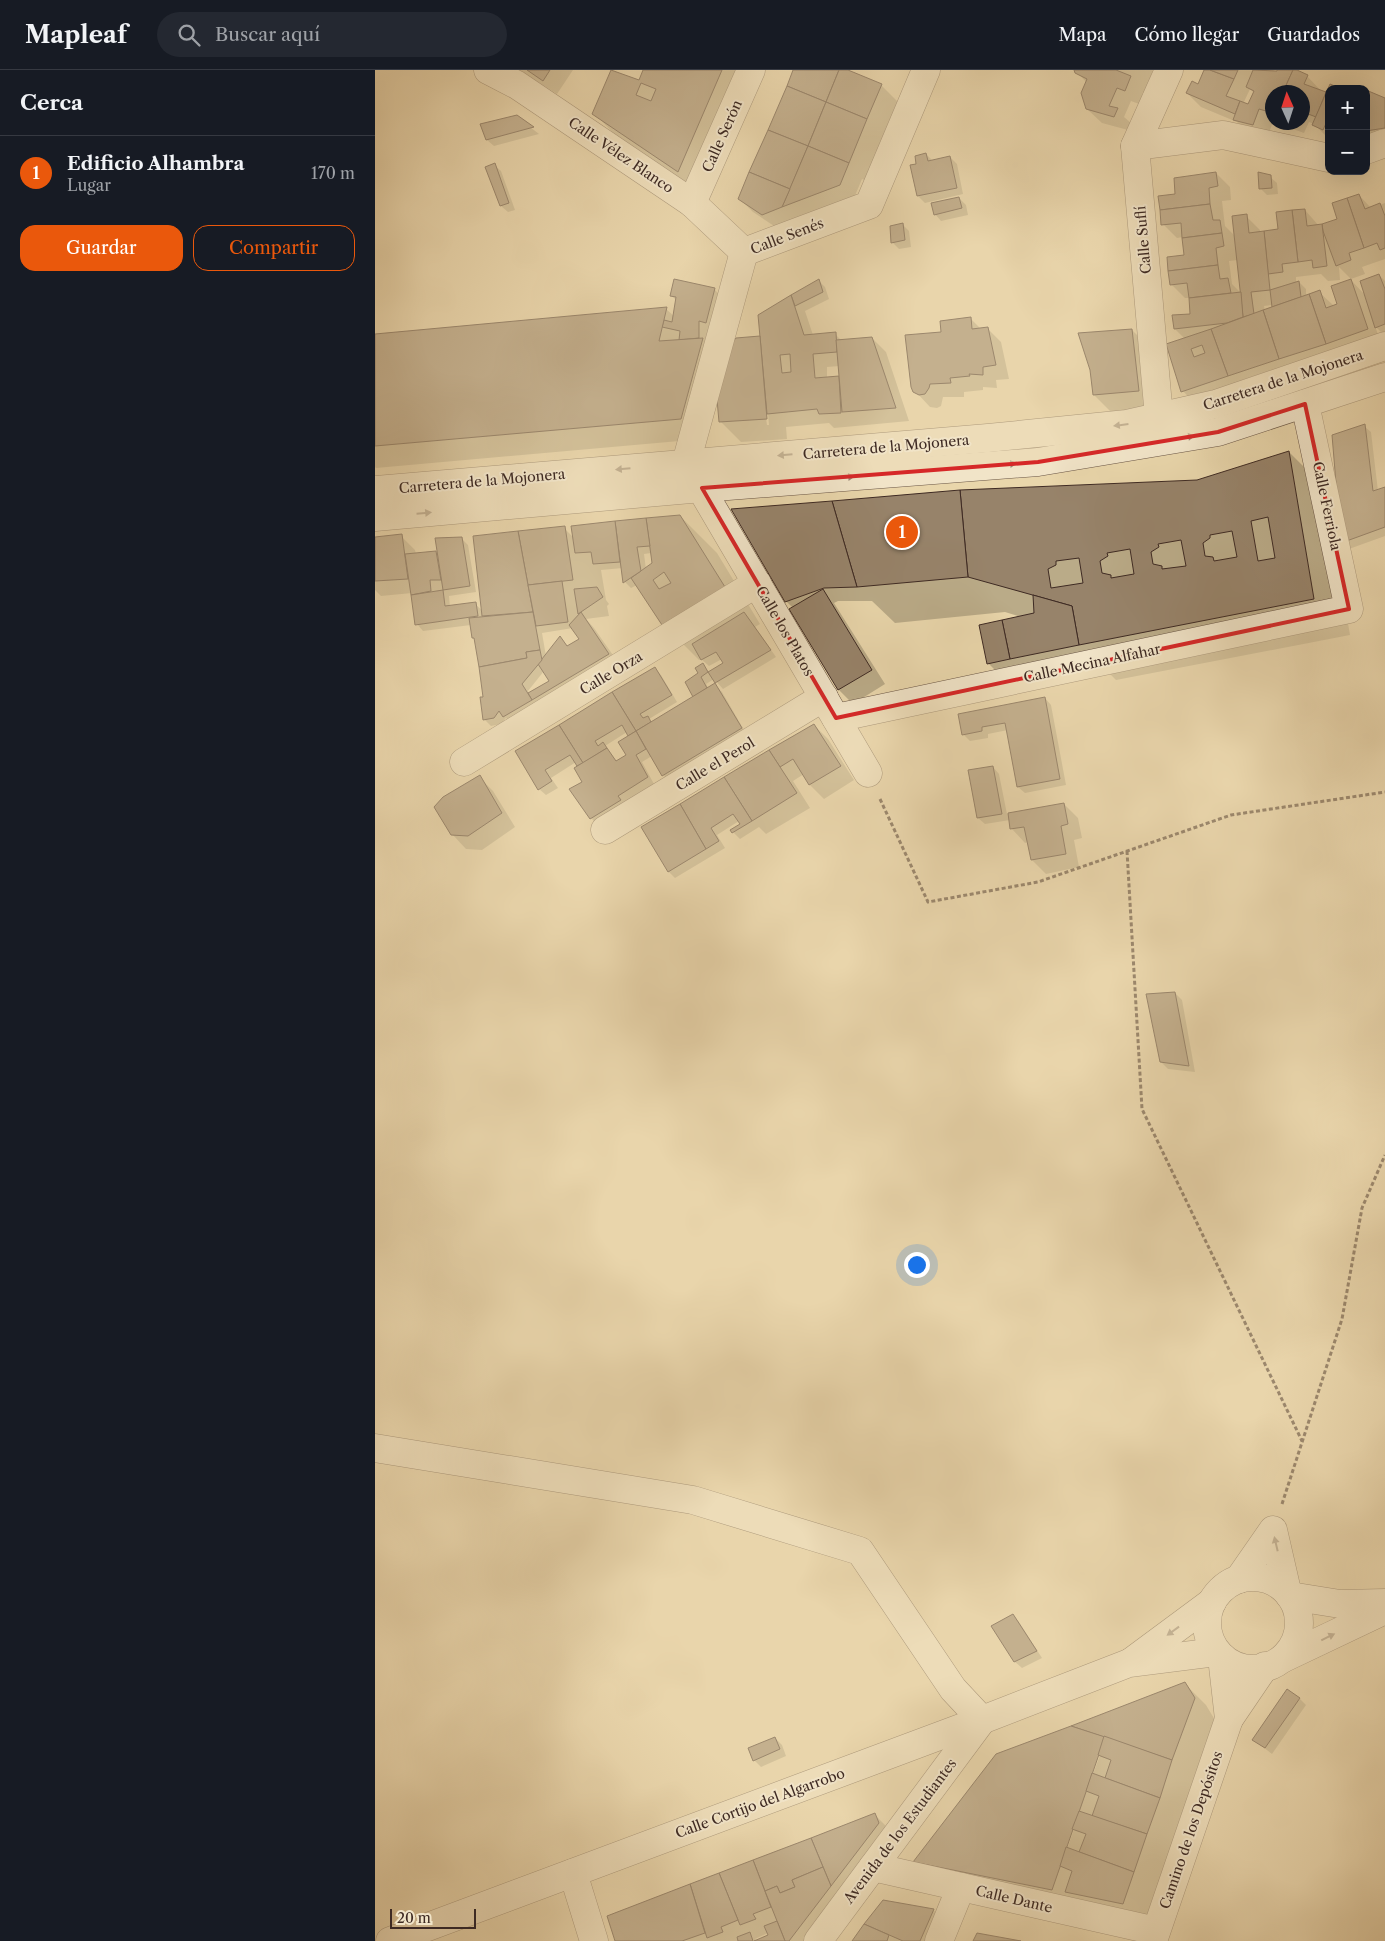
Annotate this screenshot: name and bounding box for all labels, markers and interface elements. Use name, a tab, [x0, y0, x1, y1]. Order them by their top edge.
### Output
search box	[157, 12, 507, 57]
text: Mapleaf	[25, 20, 127, 49]
icon: search	[175, 21, 203, 49]
text: Buscar aquí	[215, 23, 320, 46]
text: Mapa	[1058, 24, 1107, 46]
text: Cómo llegar	[1135, 24, 1239, 46]
text: Guardados	[1267, 24, 1360, 46]
north arrow	[1265, 85, 1310, 130]
map controls	[1325, 85, 1370, 175]
button: +	[1325, 85, 1370, 130]
text: Cerca	[20, 90, 83, 115]
street label: Calle Serón	[698, 97, 746, 175]
street label: Calle Vélez Blanco	[565, 113, 677, 197]
button: −	[1325, 130, 1370, 175]
text: Edificio Alhambra	[67, 152, 244, 175]
text: 1	[32, 163, 40, 183]
text: 170 m	[311, 163, 355, 183]
text: Lugar	[67, 175, 111, 195]
street label: Calle Suflí	[1131, 205, 1155, 275]
street label: Calle Senés	[748, 214, 826, 258]
button: Guardar	[20, 225, 183, 271]
button: Compartir	[193, 225, 355, 271]
street label: Carretera de la Mojonera	[1201, 345, 1366, 414]
one-way arrow	[1112, 421, 1128, 429]
street label: Carretera de la Mojonera	[802, 431, 971, 463]
one-way arrow	[1179, 433, 1195, 441]
one-way arrow	[776, 451, 792, 459]
one-way arrow	[1001, 460, 1017, 468]
street label: Calle Ferriola	[1309, 460, 1345, 553]
street label: Carretera de la Mojonera	[398, 465, 567, 497]
one-way arrow	[614, 465, 630, 473]
one-way arrow	[839, 472, 855, 480]
one-way arrow	[416, 509, 432, 517]
pin: 1	[886, 513, 918, 551]
street label: Calle los Platos	[752, 583, 818, 679]
street label: Calle Mecina Alfahar	[1022, 640, 1162, 686]
street label: Calle Orza	[576, 647, 646, 699]
street label: Calle el Perol	[672, 733, 758, 795]
your location	[904, 1252, 930, 1278]
one-way arrow	[1272, 1536, 1280, 1551]
one-way arrow	[1167, 1626, 1180, 1637]
one-way arrow	[1320, 1633, 1335, 1642]
street label: Camino de los Depósitos	[1156, 1749, 1226, 1911]
street label: Avenida de los Estudiantes	[839, 1755, 960, 1908]
street label: Calle Cortijo del Algarrobo	[673, 1764, 847, 1842]
street label: Calle Dante	[974, 1881, 1054, 1917]
scale bar	[390, 1906, 476, 1929]
text: 20 m	[397, 1909, 431, 1927]

